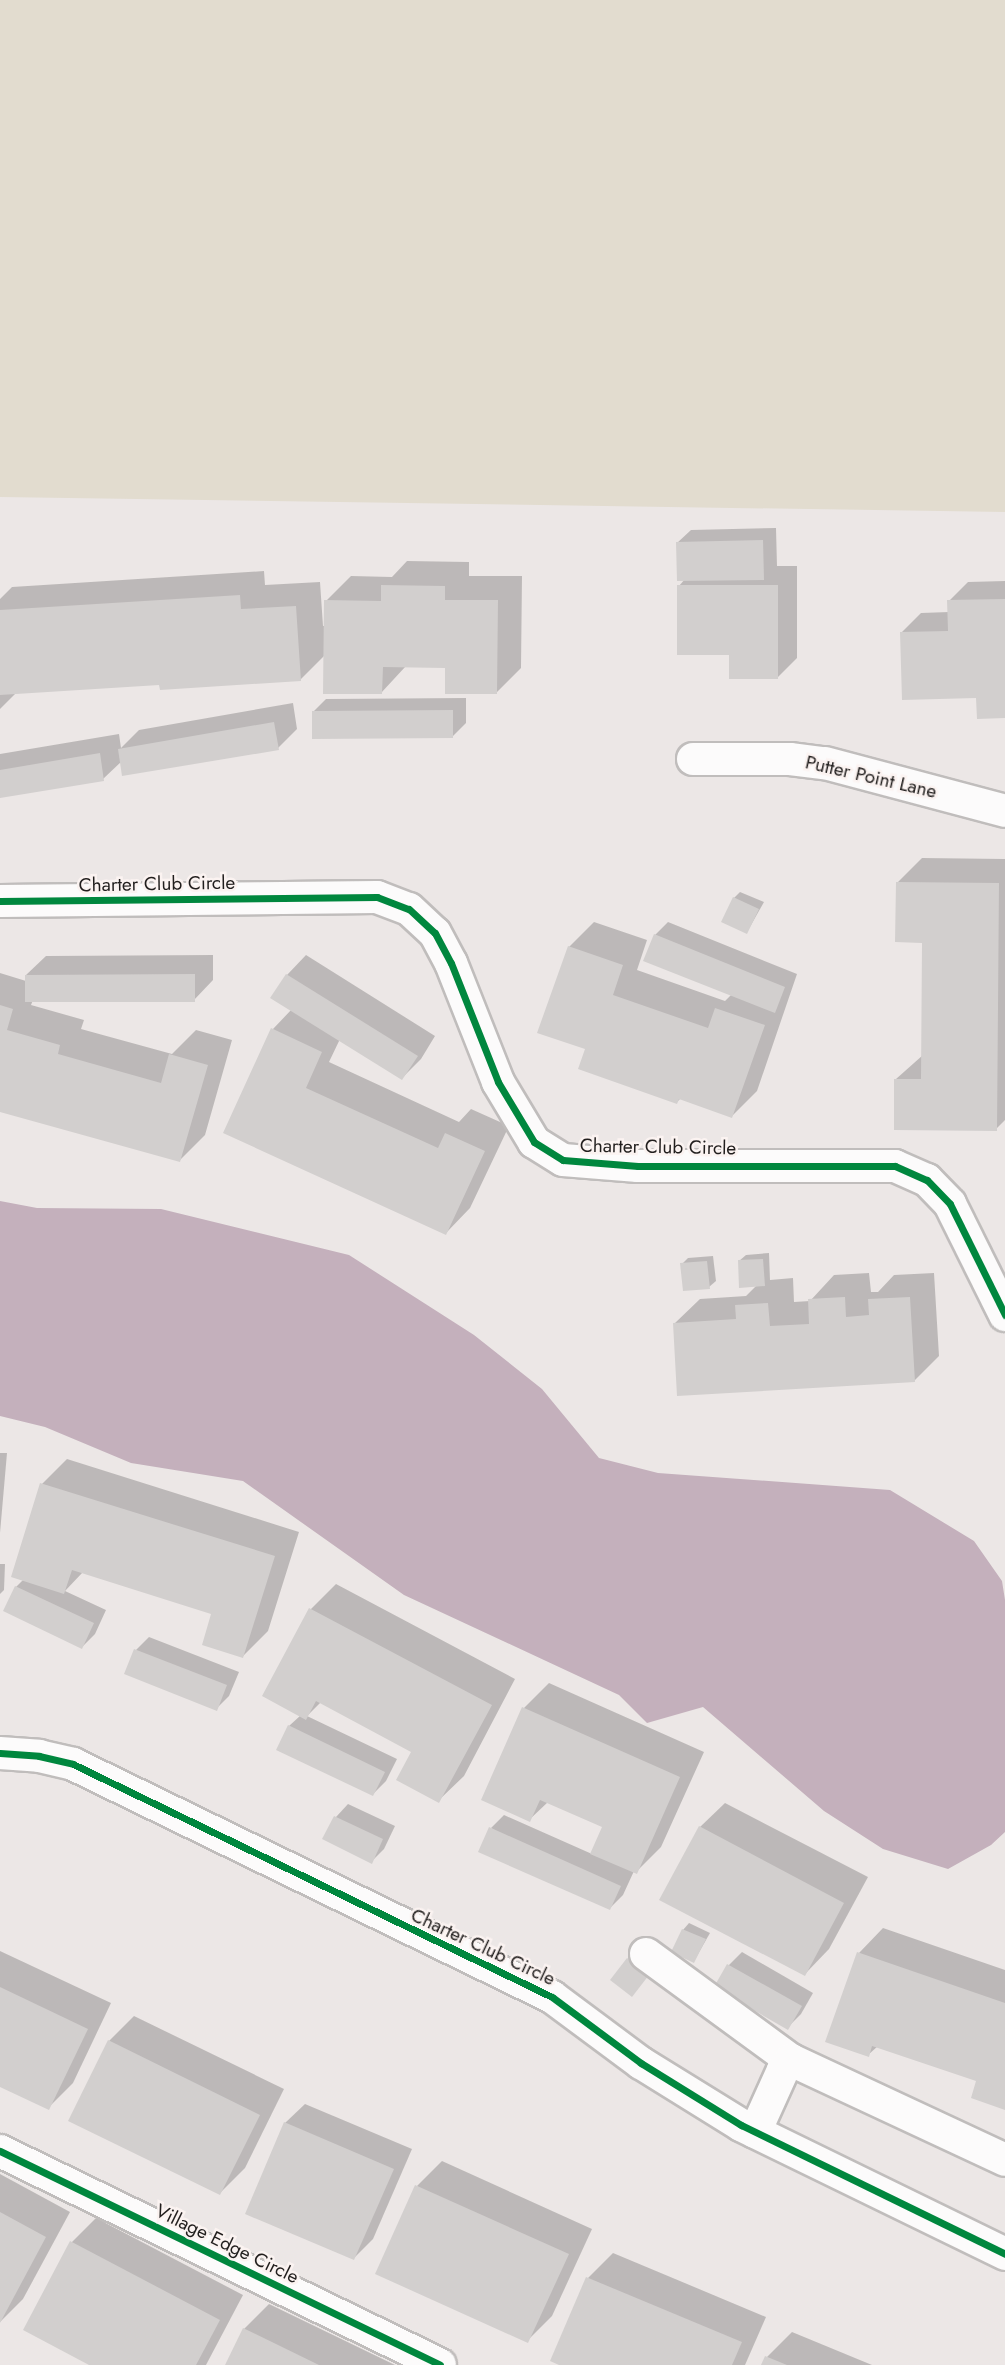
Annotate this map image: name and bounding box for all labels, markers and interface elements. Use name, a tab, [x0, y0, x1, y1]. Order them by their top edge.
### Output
street label: Putter Point Lane	[803, 751, 939, 803]
street label: Charter Club Circle	[79, 871, 235, 897]
street label: Charter Club Circle	[580, 1134, 736, 1160]
street label: Charter Club Circle	[407, 1904, 559, 1990]
street label: Village Edge Circle	[152, 2199, 302, 2289]

